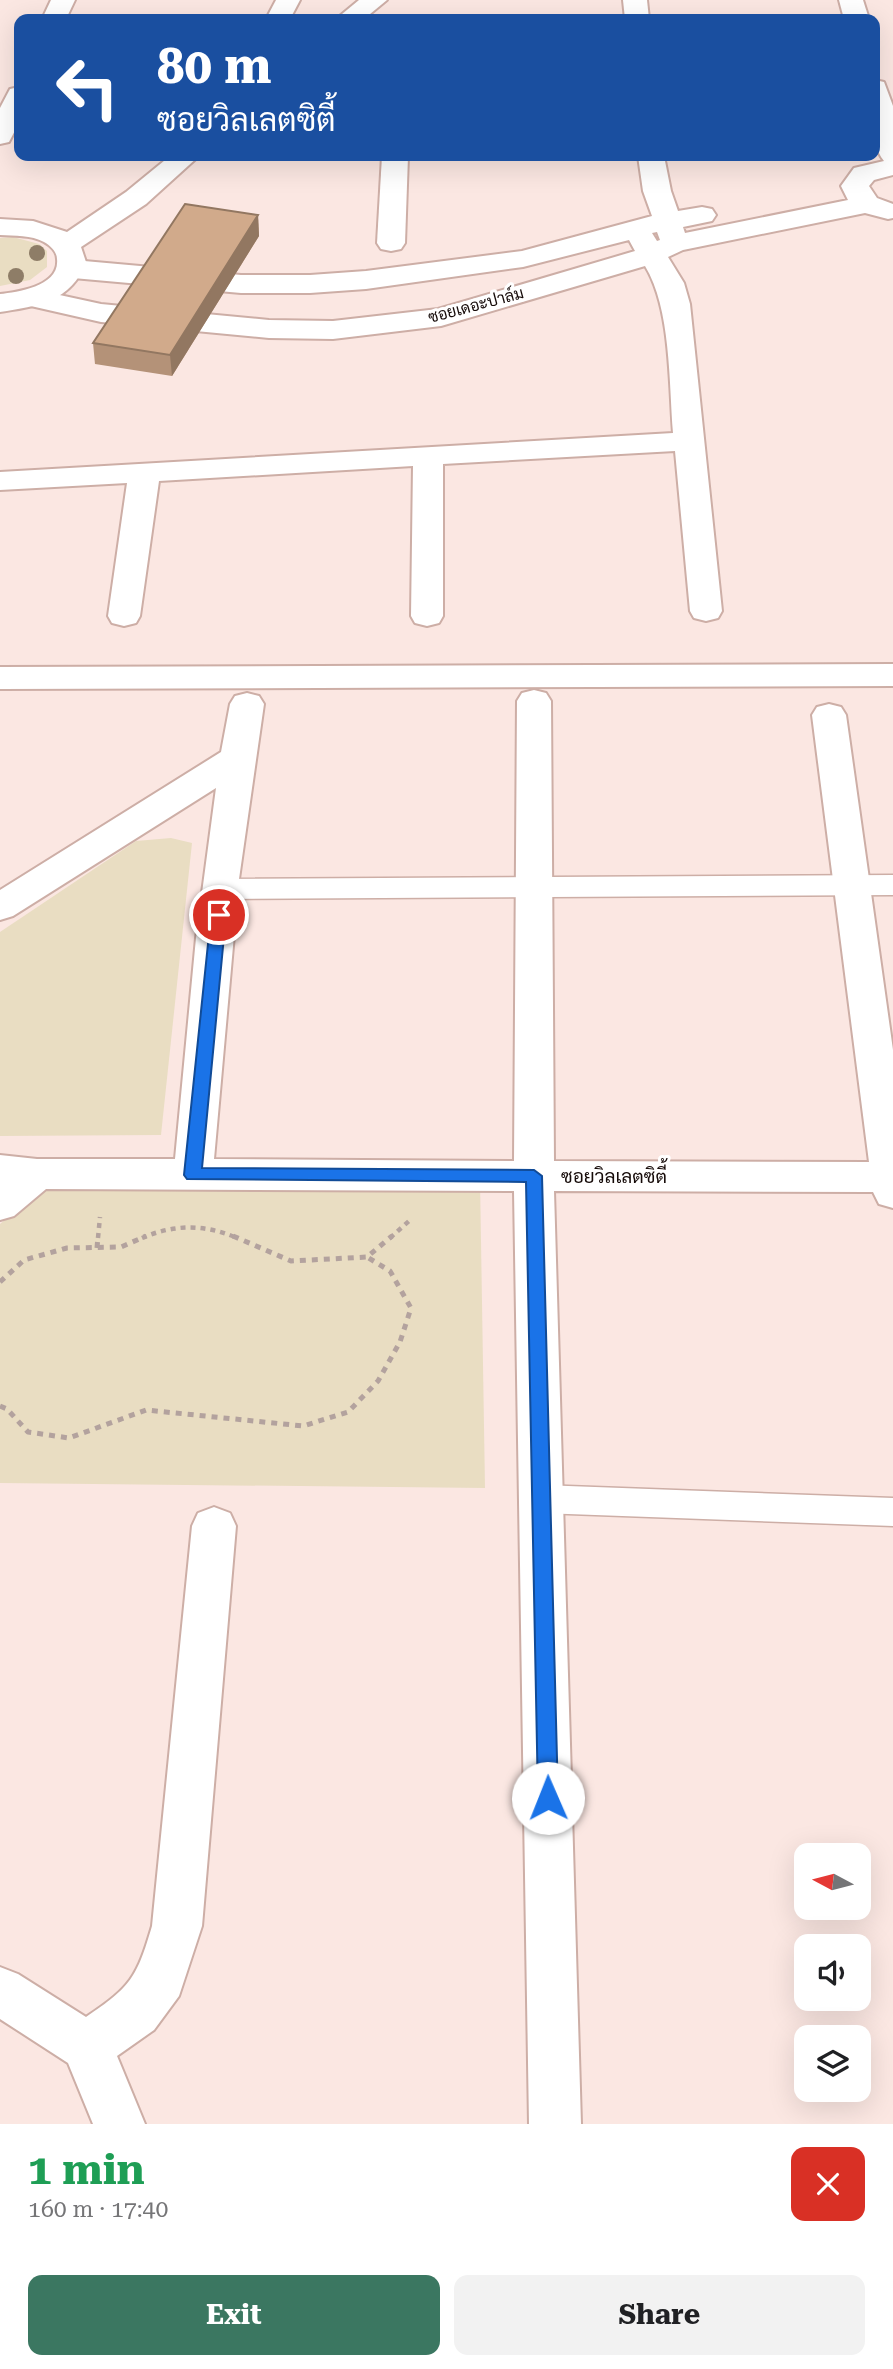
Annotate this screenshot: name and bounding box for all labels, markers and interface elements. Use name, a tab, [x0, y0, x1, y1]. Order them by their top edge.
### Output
text: 80 m	[157, 38, 272, 95]
icon: left	[42, 42, 133, 133]
text: ซอยวิลเลตซิตี้	[157, 101, 336, 139]
street label: ซอยเดอะปาล์ม	[425, 280, 526, 327]
pin	[189, 885, 249, 945]
icon: arrive	[200, 896, 238, 934]
street label: ซอยวิลเลตซิตี้	[561, 1158, 668, 1188]
position arrow	[511, 1761, 585, 1835]
north arrow	[794, 1843, 872, 1920]
map controls	[794, 1843, 871, 2102]
button: sound	[794, 1934, 871, 2011]
button: layers	[794, 2025, 871, 2102]
text: 1 min	[28, 2145, 145, 2194]
button: close	[791, 2147, 865, 2221]
text: 160 m · 17:40	[28, 2196, 168, 2223]
button: Exit	[28, 2275, 440, 2355]
button: Share	[454, 2275, 865, 2355]

